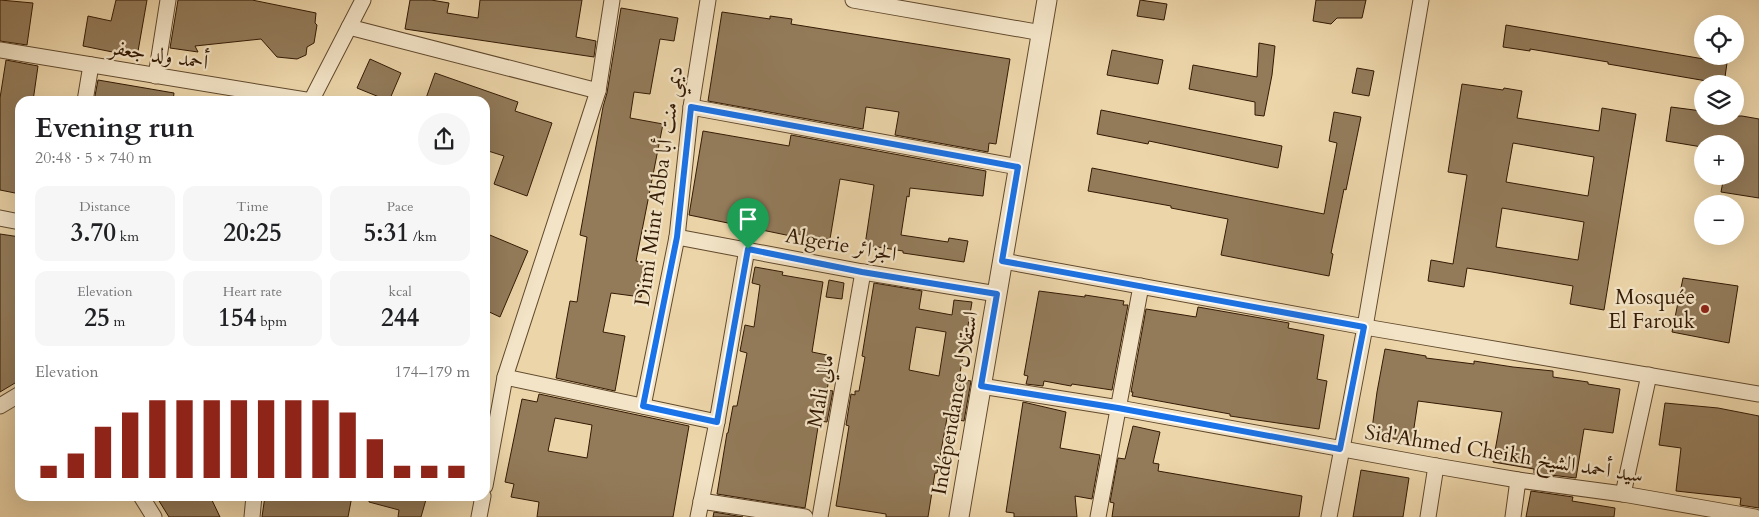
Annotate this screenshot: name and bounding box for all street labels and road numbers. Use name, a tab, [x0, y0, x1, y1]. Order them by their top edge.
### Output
street label: أحمد ولد جعفر	[106, 32, 211, 77]
street label: Dimi Mint Abba ديمي منت أبا	[627, 64, 695, 309]
street label: Algerie الجزائر	[783, 221, 899, 269]
street label: Indépendance استقلال	[925, 309, 985, 497]
street label: Mali مالي	[800, 352, 844, 430]
street label: Sid'Ahmed Cheikh سيد أحمد الشيخ	[1362, 417, 1645, 494]

